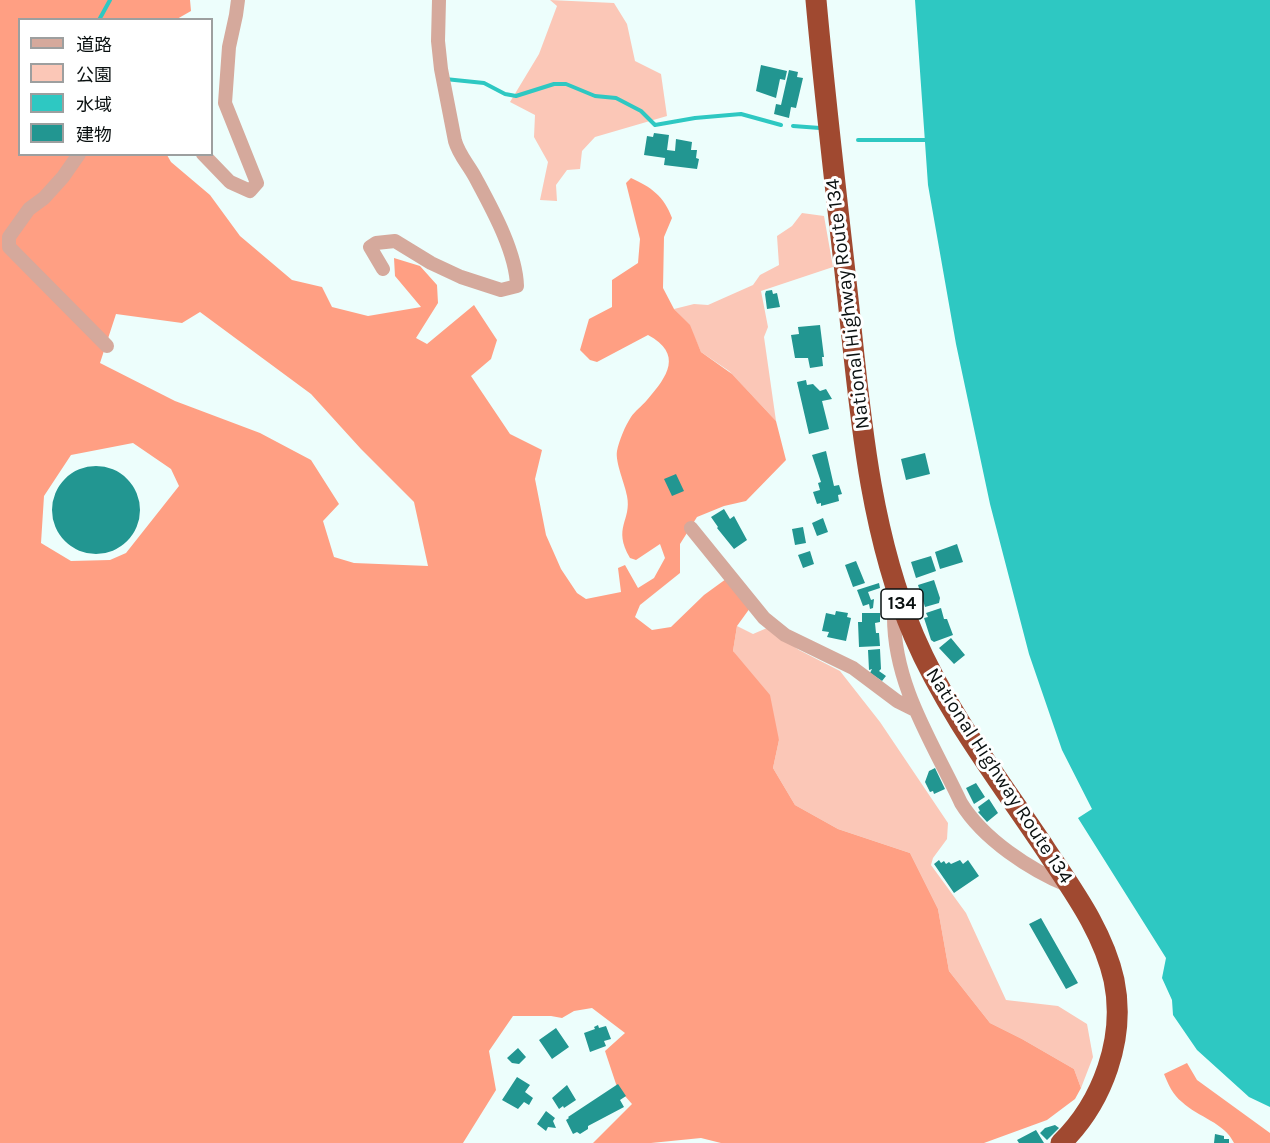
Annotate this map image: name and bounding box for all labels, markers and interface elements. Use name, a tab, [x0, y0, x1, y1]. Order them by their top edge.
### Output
legend	[18, 18, 213, 156]
text: 道路	[76, 34, 112, 56]
text: 公園	[76, 64, 112, 86]
text: 水域	[76, 94, 112, 116]
text: 建物	[76, 124, 112, 146]
street label: National Highway Route 134	[821, 177, 875, 431]
road number: 134	[881, 589, 923, 619]
street label: National Highway Route 134	[920, 664, 1078, 888]

